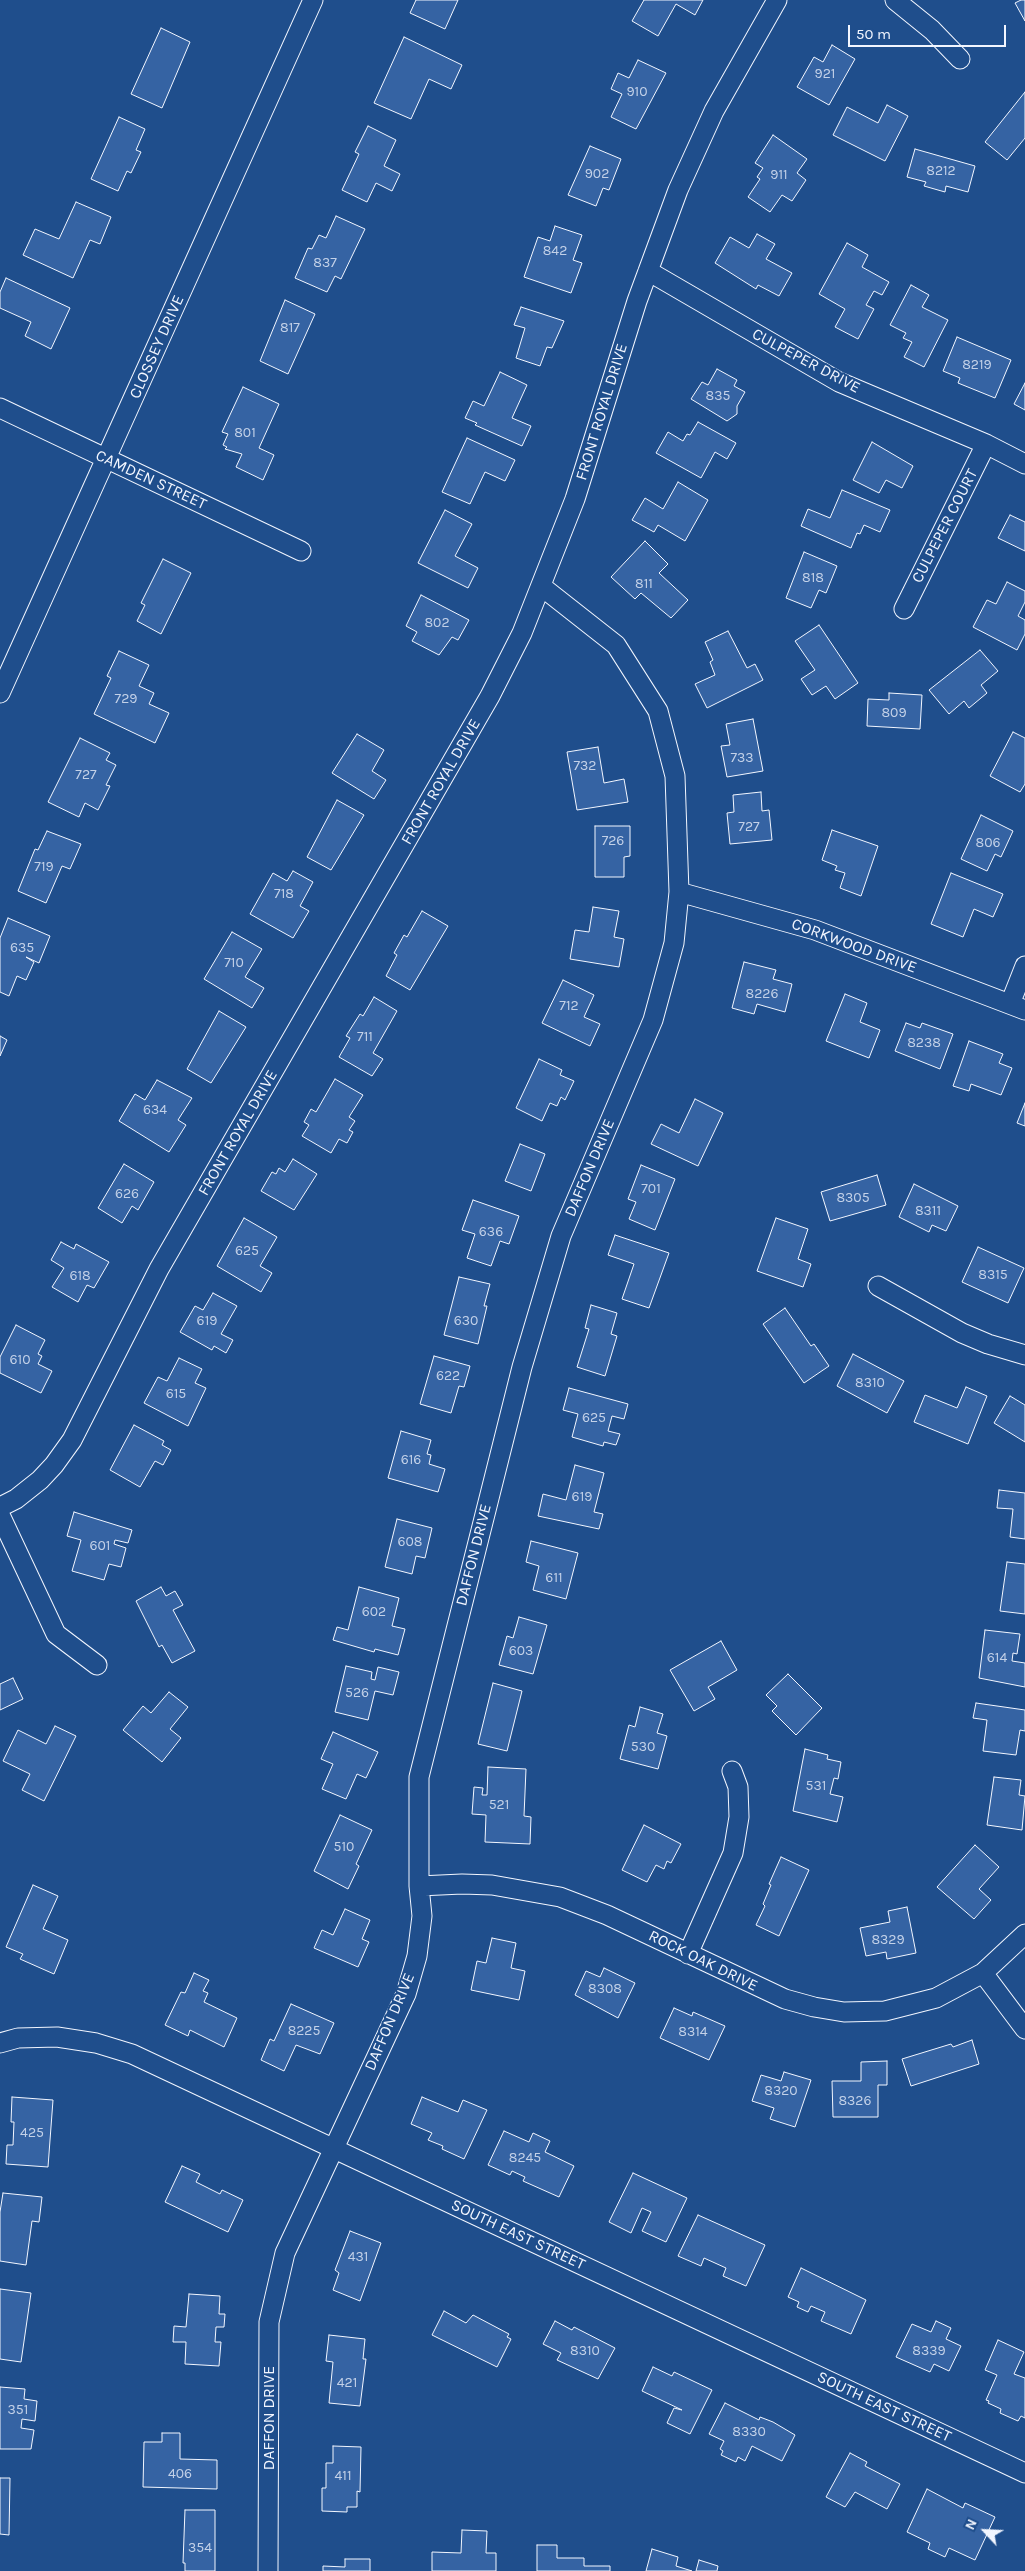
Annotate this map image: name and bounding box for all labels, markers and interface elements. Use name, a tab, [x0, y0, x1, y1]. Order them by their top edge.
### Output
scale bar	[850, 15, 1008, 47]
text: 50 m	[856, 25, 891, 43]
house number: 921	[815, 66, 835, 82]
house number: 910	[626, 84, 648, 100]
house number: 8212	[926, 163, 956, 179]
house number: 902	[585, 166, 609, 182]
house number: 911	[770, 167, 788, 183]
house number: 842	[543, 243, 567, 259]
house number: 837	[313, 255, 337, 271]
street label: CLOSSEY DRIVE	[126, 292, 188, 402]
house number: 817	[280, 320, 300, 336]
street label: CULPEPER DRIVE	[749, 324, 863, 398]
street label: FRONT ROYAL DRIVE	[572, 341, 632, 483]
house number: 8219	[962, 357, 992, 373]
house number: 835	[706, 388, 730, 404]
house number: 801	[234, 425, 256, 441]
street label: CAMDEN STREET	[92, 446, 210, 514]
street label: CULPEPER COURT	[908, 466, 982, 586]
house number: 818	[802, 570, 824, 586]
house number: 811	[635, 576, 653, 592]
house number: 802	[424, 615, 450, 631]
house number: 729	[115, 691, 137, 707]
house number: 809	[881, 705, 907, 721]
street label: FRONT ROYAL DRIVE	[397, 716, 485, 848]
house number: 733	[730, 750, 754, 766]
house number: 732	[574, 758, 596, 774]
house number: 727	[75, 767, 97, 783]
house number: 727	[738, 819, 760, 835]
house number: 726	[602, 833, 624, 849]
house number: 806	[976, 835, 1000, 851]
house number: 719	[34, 859, 54, 875]
house number: 718	[274, 886, 294, 902]
street label: CORKWOOD DRIVE	[789, 914, 919, 978]
house number: 635	[10, 940, 34, 956]
house number: 710	[224, 955, 244, 971]
house number: 8226	[746, 986, 778, 1002]
house number: 712	[559, 998, 579, 1014]
house number: 711	[357, 1029, 373, 1045]
house number: 8238	[907, 1035, 941, 1051]
street label: FRONT ROYAL DRIVE	[194, 1067, 282, 1199]
house number: 634	[143, 1102, 167, 1118]
street label: DAFFON DRIVE	[561, 1116, 619, 1220]
house number: 701	[641, 1181, 661, 1197]
house number: 626	[115, 1186, 139, 1202]
house number: 8305	[836, 1190, 870, 1206]
house number: 8311	[915, 1203, 941, 1219]
house number: 636	[479, 1224, 503, 1240]
house number: 625	[235, 1243, 259, 1259]
house number: 8315	[978, 1267, 1008, 1283]
house number: 618	[69, 1268, 91, 1284]
house number: 619	[197, 1313, 217, 1329]
house number: 630	[454, 1313, 478, 1329]
house number: 610	[10, 1352, 30, 1368]
house number: 622	[436, 1368, 460, 1384]
house number: 8310	[855, 1375, 885, 1391]
house number: 615	[166, 1386, 186, 1402]
house number: 625	[582, 1410, 606, 1426]
house number: 616	[401, 1452, 421, 1468]
house number: 619	[572, 1489, 592, 1505]
street label: DAFFON DRIVE	[452, 1502, 496, 1608]
house number: 608	[398, 1534, 422, 1550]
house number: 601	[90, 1538, 110, 1554]
house number: 611	[545, 1570, 563, 1586]
house number: 602	[362, 1604, 386, 1620]
house number: 603	[509, 1643, 533, 1659]
house number: 614	[987, 1650, 1007, 1666]
house number: 526	[345, 1685, 369, 1701]
house number: 530	[631, 1739, 655, 1755]
house number: 531	[806, 1778, 826, 1794]
house number: 521	[489, 1797, 509, 1813]
house number: 510	[334, 1839, 354, 1855]
street label: ROCK OAK DRIVE	[645, 1926, 761, 1996]
house number: 8329	[871, 1932, 905, 1948]
street label: DAFFON DRIVE	[361, 1970, 419, 2074]
house number: 8308	[588, 1981, 622, 1997]
house number: 8225	[288, 2023, 320, 2039]
house number: 8314	[678, 2024, 708, 2040]
house number: 8320	[764, 2083, 798, 2099]
house number: 8326	[839, 2093, 871, 2109]
house number: 425	[20, 2125, 44, 2141]
house number: 8245	[509, 2150, 541, 2166]
street label: SOUTH EAST STREET	[448, 2195, 588, 2275]
house number: 431	[348, 2249, 368, 2265]
house number: 8310	[570, 2343, 600, 2359]
house number: 8339	[912, 2343, 946, 2359]
street label: DAFFON DRIVE	[259, 2366, 279, 2470]
street label: SOUTH EAST STREET	[814, 2367, 954, 2447]
house number: 421	[337, 2375, 357, 2391]
house number: 351	[8, 2402, 28, 2418]
house number: 8330	[732, 2424, 766, 2440]
house number: 406	[168, 2466, 192, 2482]
house number: 411	[334, 2468, 352, 2484]
north arrow	[960, 2506, 1010, 2556]
text: N	[961, 2516, 981, 2533]
house number: 354	[188, 2540, 212, 2556]

